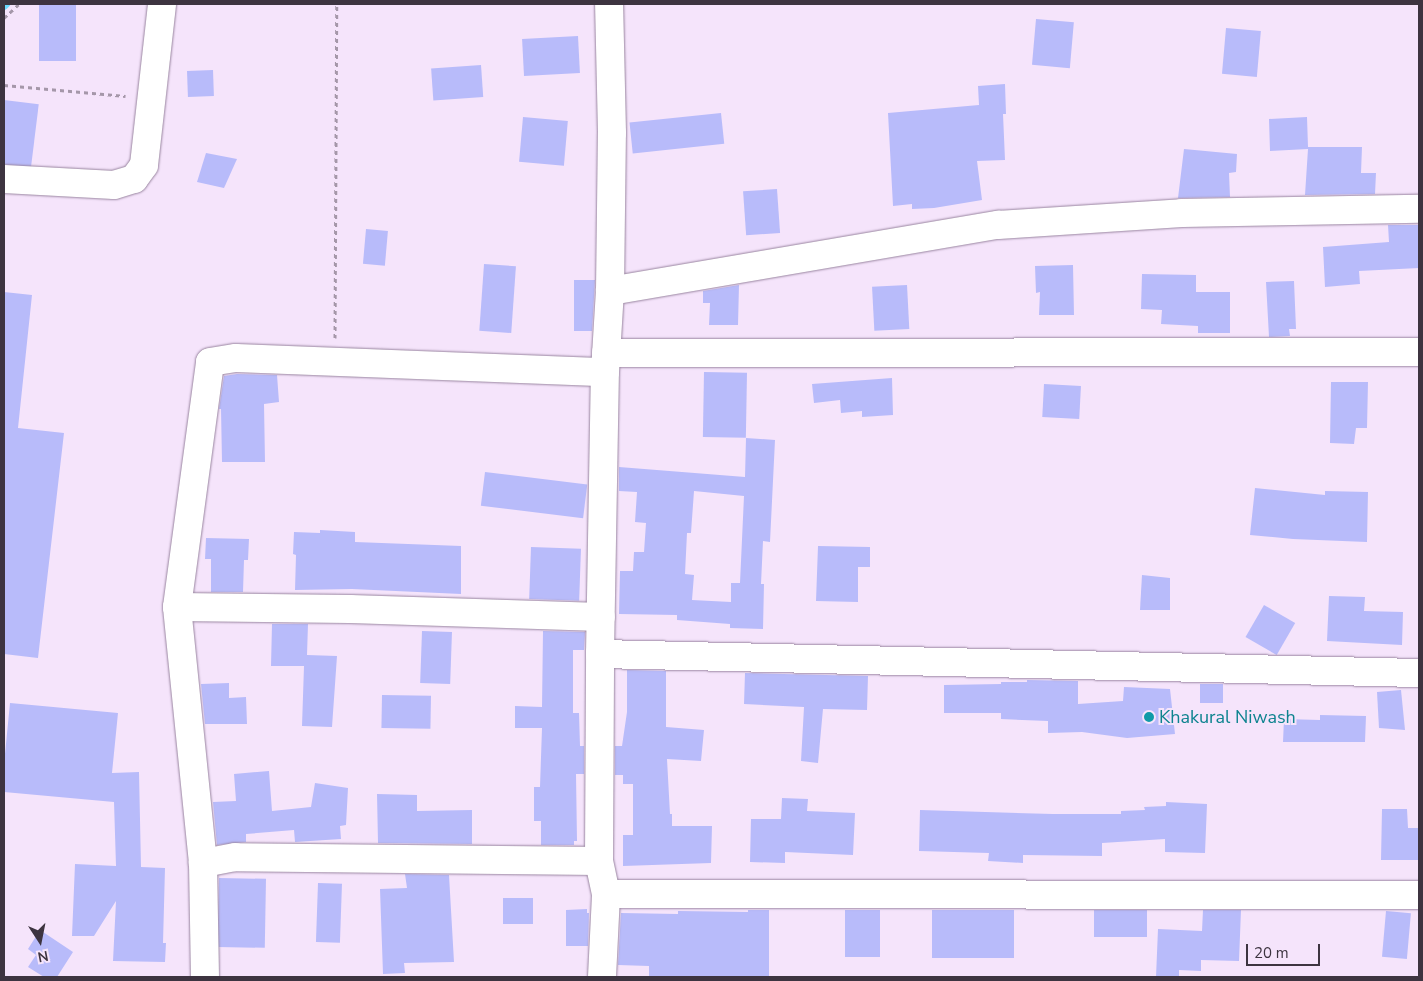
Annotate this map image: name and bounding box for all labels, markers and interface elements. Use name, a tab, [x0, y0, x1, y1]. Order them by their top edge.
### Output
place label: Khakural Niwash	[1159, 706, 1296, 728]
marker: Khakural Niwash	[1143, 711, 1155, 723]
north arrow	[15, 916, 65, 966]
scale bar	[1248, 934, 1322, 966]
text: 20 m	[1254, 943, 1289, 963]
text: N	[36, 946, 50, 967]

